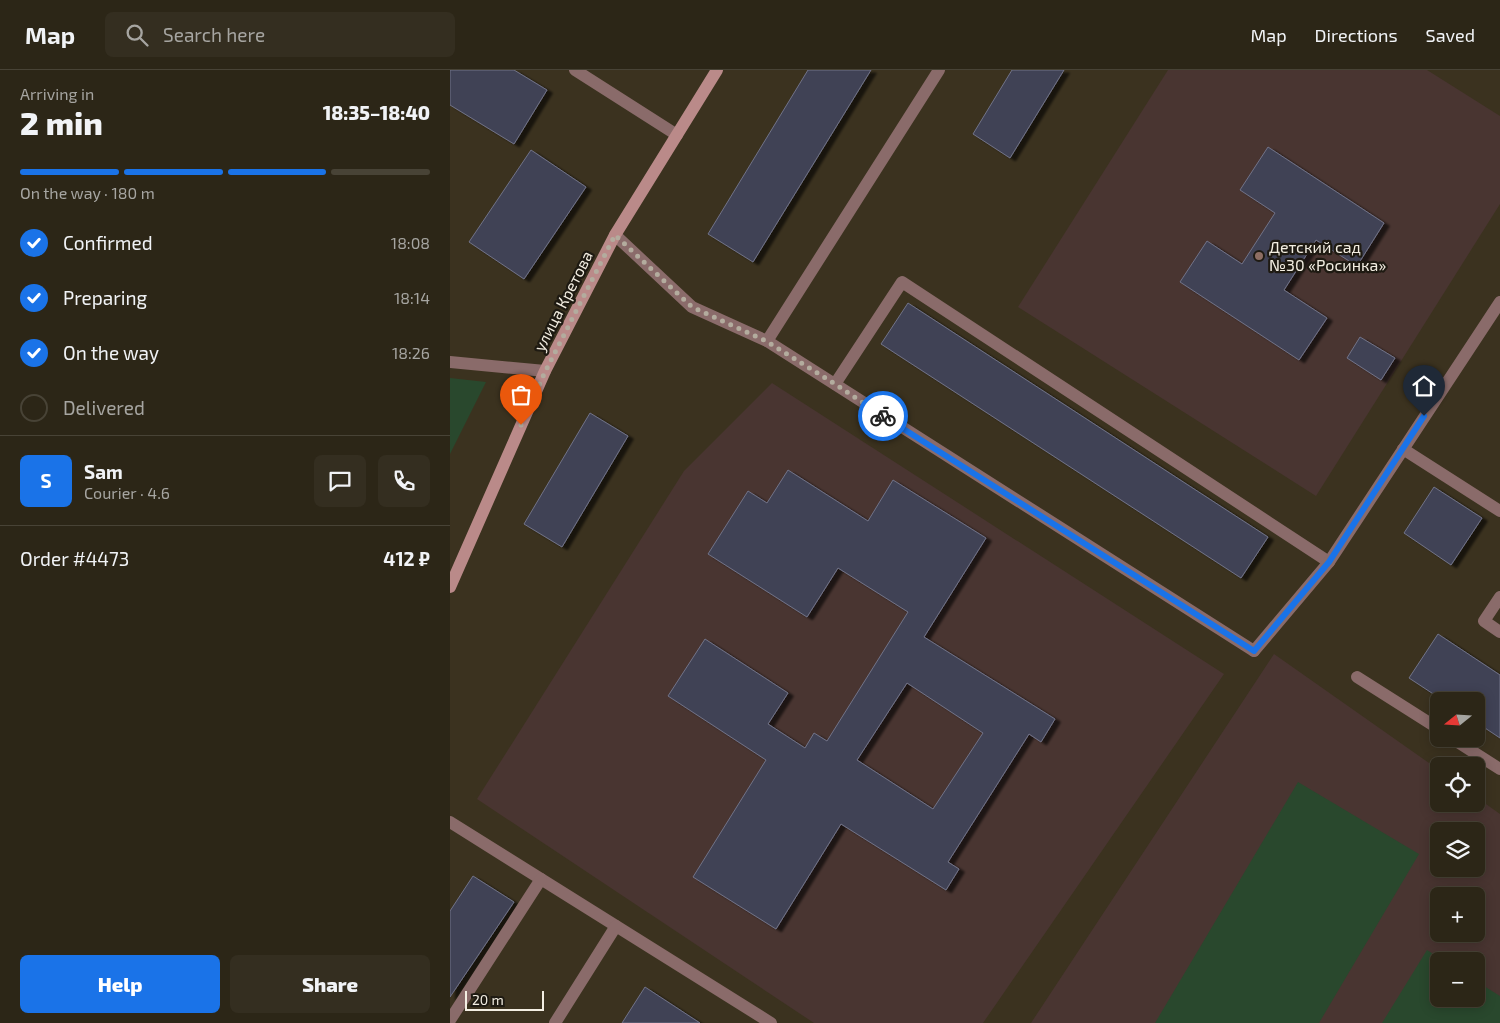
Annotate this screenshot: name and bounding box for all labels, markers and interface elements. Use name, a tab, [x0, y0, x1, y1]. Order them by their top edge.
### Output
search box	[105, 12, 455, 57]
text: Map	[25, 20, 75, 49]
icon: search	[123, 21, 151, 49]
text: Search here	[163, 23, 265, 46]
text: Map	[1250, 24, 1287, 46]
text: Directions	[1315, 24, 1398, 46]
text: Saved	[1426, 24, 1475, 46]
text: Arriving in	[20, 84, 94, 103]
text: 18:35–18:40	[323, 101, 430, 124]
text: 2 min	[20, 103, 103, 141]
text: On the way · 180 m	[20, 183, 155, 202]
icon: check	[20, 229, 48, 257]
text: Confirmed	[63, 231, 153, 254]
text: 18:08	[391, 233, 430, 252]
place label: Детский сад №30 «Росинка»	[1269, 237, 1386, 274]
street label: улица Кретова	[529, 247, 597, 355]
marker: Детский сад №30 «Росинка»	[1253, 250, 1265, 262]
icon: check	[20, 284, 48, 312]
text: Preparing	[63, 286, 147, 309]
text: 18:14	[394, 288, 430, 307]
icon: check	[20, 339, 48, 367]
text: On the way	[63, 341, 159, 364]
text: 18:26	[392, 343, 430, 362]
pin	[1403, 365, 1445, 416]
icon: home	[1410, 372, 1438, 400]
pin	[500, 374, 542, 425]
icon: bag	[507, 381, 535, 409]
courier	[858, 391, 908, 441]
text: Delivered	[63, 396, 145, 419]
icon: bike	[869, 402, 897, 430]
button: chat	[314, 455, 366, 507]
button: phone	[378, 455, 430, 507]
text: Sam	[84, 460, 123, 483]
text: S	[40, 469, 52, 492]
text: Courier · 4.6	[84, 483, 170, 502]
text: Order #4473	[20, 547, 129, 570]
text: 412 ₽	[383, 547, 430, 570]
north arrow	[1430, 692, 1485, 748]
map controls	[1430, 692, 1485, 1007]
button: locate	[1430, 757, 1485, 812]
button: layers	[1430, 822, 1485, 877]
button: +	[1430, 887, 1485, 942]
button: −	[1430, 952, 1485, 1007]
button: Help	[20, 955, 220, 1013]
button: Share	[230, 955, 430, 1013]
scale bar	[465, 988, 544, 1011]
text: 20 m	[472, 991, 504, 1008]

